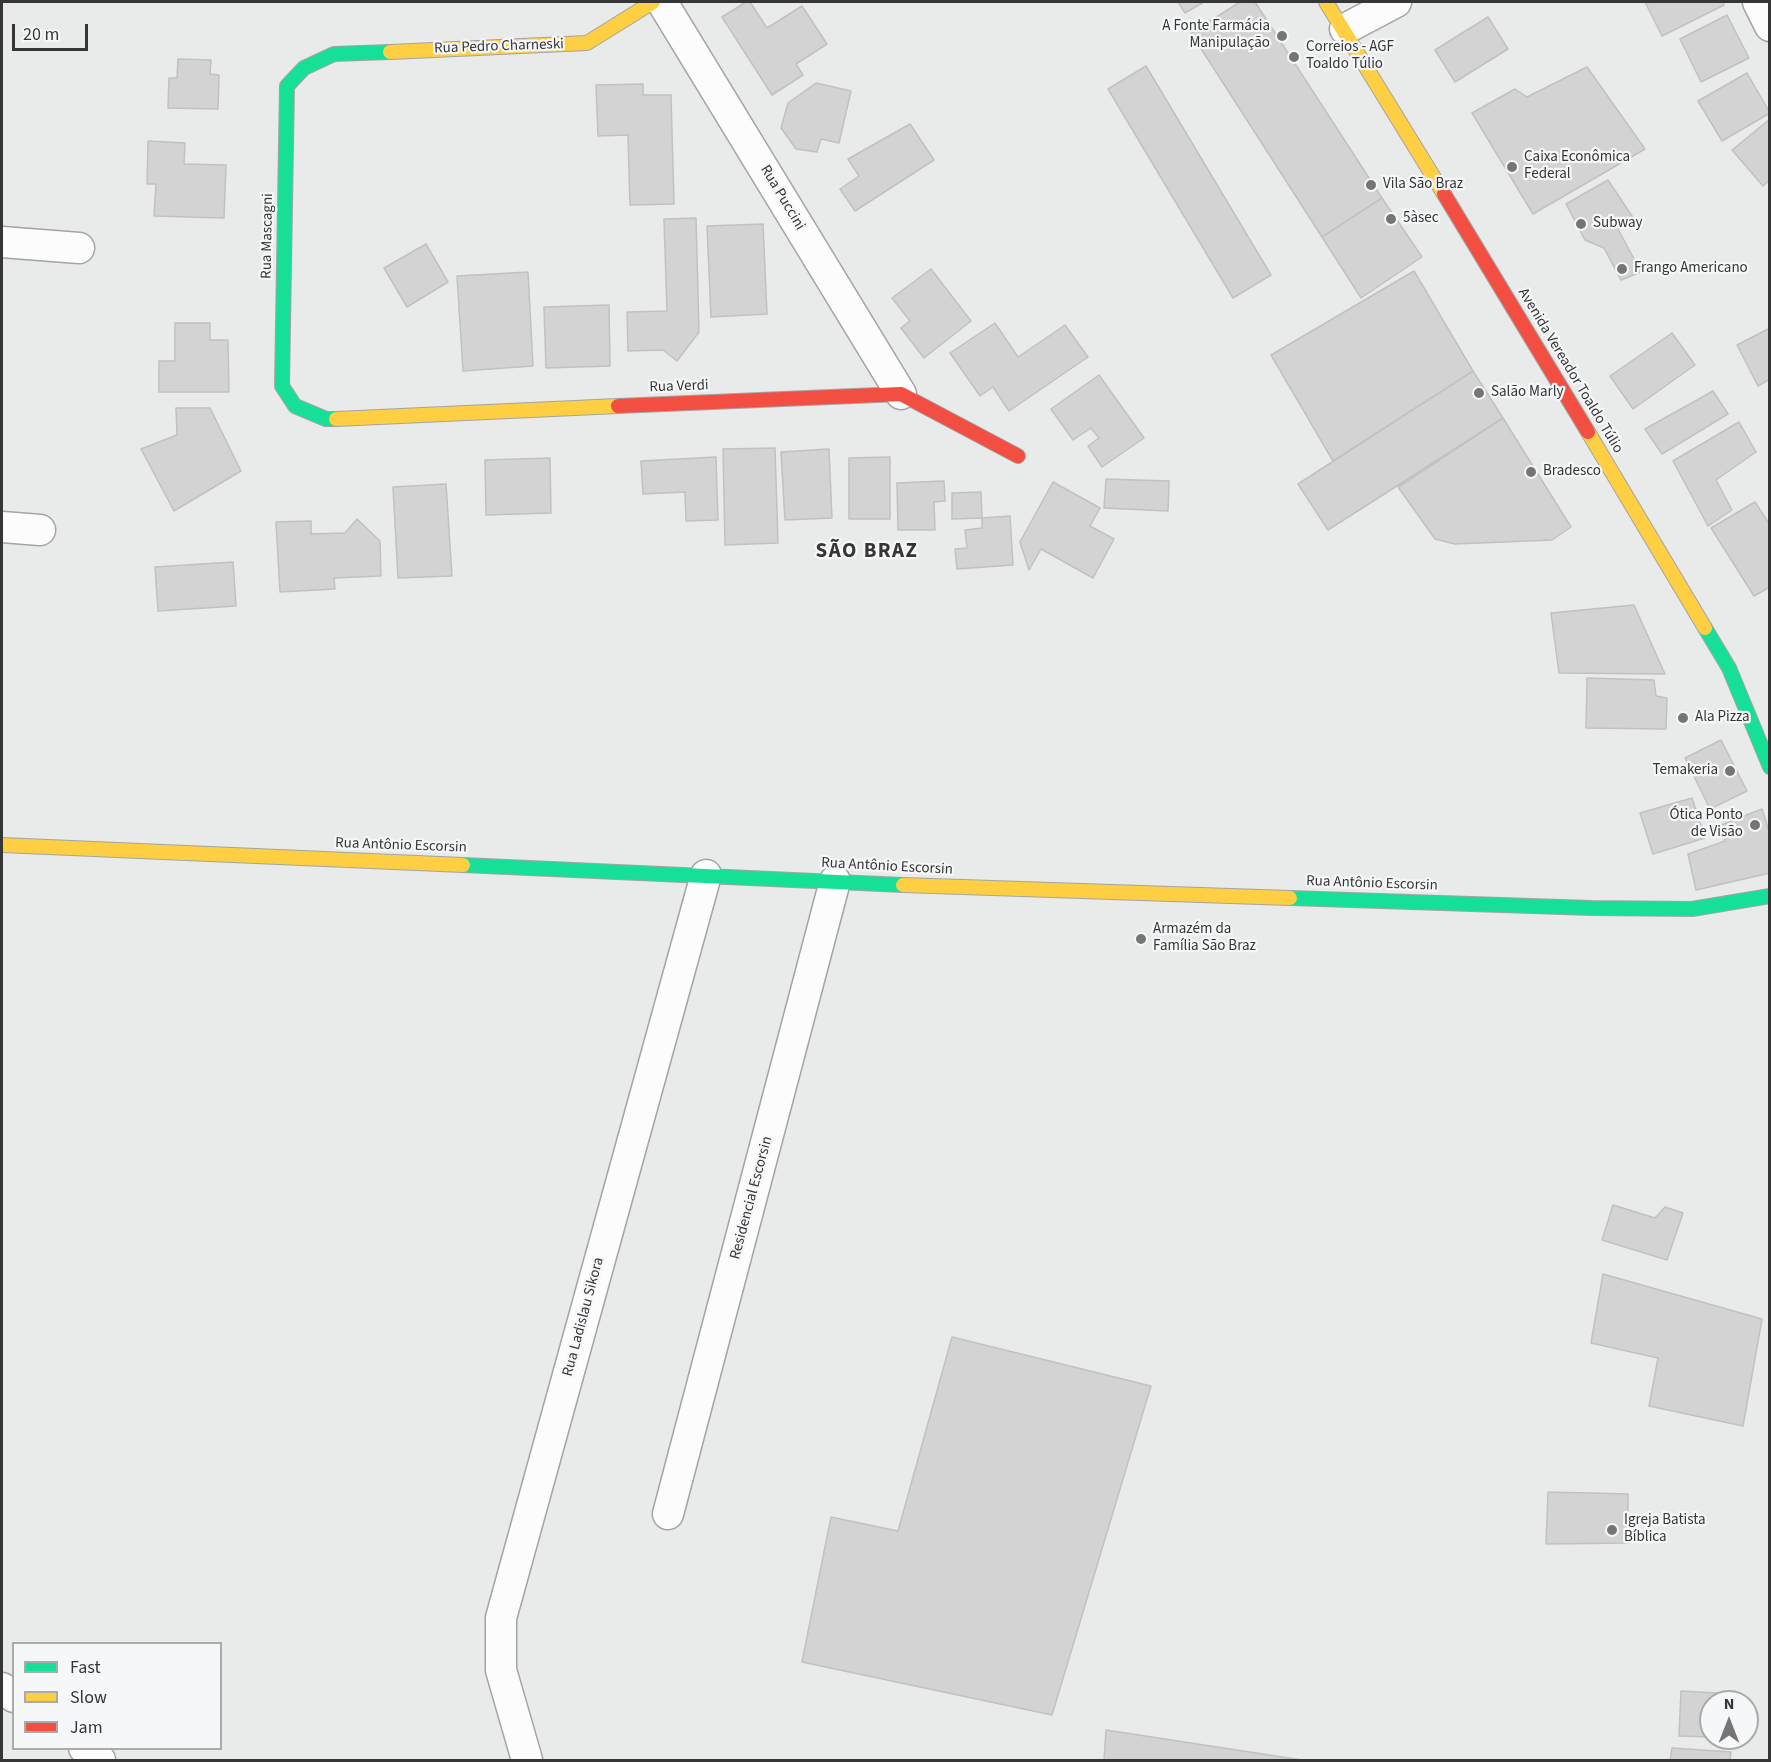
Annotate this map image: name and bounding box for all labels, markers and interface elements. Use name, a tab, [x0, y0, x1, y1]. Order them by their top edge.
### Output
scale bar	[15, 12, 92, 50]
place label: A Fonte Farmácia Manipulação	[1162, 18, 1270, 53]
text: 20 m	[23, 22, 59, 47]
marker: A Fonte Farmácia Manipulação	[1275, 29, 1289, 43]
street label: Rua Pedro Charneski	[434, 36, 564, 58]
place label: Correios - AGF Toaldo Túlio	[1306, 39, 1394, 74]
marker: Correios - AGF Toaldo Túlio	[1287, 50, 1301, 64]
place label: Caixa Econômica Federal	[1524, 149, 1630, 184]
marker: Caixa Econômica Federal	[1505, 160, 1519, 174]
street label: Rua Puccini	[756, 162, 808, 234]
place label: Vila São Braz	[1383, 176, 1463, 194]
marker: Vila São Braz	[1364, 178, 1378, 192]
street label: Rua Mascagni	[258, 193, 278, 279]
place label: 5àsec	[1403, 210, 1439, 228]
marker: 5àsec	[1384, 212, 1398, 226]
place label: Subway	[1593, 215, 1643, 233]
marker: Subway	[1574, 217, 1588, 231]
place label: Frango Americano	[1634, 260, 1748, 278]
marker: Frango Americano	[1615, 262, 1629, 276]
street label: Avenida Vereador Toaldo Túlio	[1513, 285, 1627, 457]
street label: Rua Verdi	[649, 377, 709, 397]
place label: Salão Marly	[1491, 384, 1564, 402]
marker: Salão Marly	[1472, 386, 1486, 400]
place label: Bradesco	[1543, 463, 1601, 481]
marker: Bradesco	[1524, 465, 1538, 479]
district label: SÃO BRAZ	[816, 539, 918, 565]
place label: Ala Pizza	[1695, 709, 1750, 727]
marker: Ala Pizza	[1676, 711, 1690, 725]
place label: Temakeria	[1652, 762, 1718, 780]
marker: Temakeria	[1723, 764, 1737, 778]
place label: Ótica Ponto de Visão	[1670, 807, 1743, 842]
marker: Ótica Ponto de Visão	[1748, 818, 1762, 832]
street label: Rua Antônio Escorsin	[335, 835, 467, 857]
street label: Rua Antônio Escorsin	[821, 855, 953, 879]
street label: Rua Antônio Escorsin	[1306, 873, 1438, 895]
place label: Armazém da Família São Braz	[1153, 921, 1256, 956]
marker: Armazém da Família São Braz	[1134, 932, 1148, 946]
street label: Residencial Escorsin	[727, 1134, 777, 1262]
street label: Rua Ladislau Sikora	[559, 1256, 609, 1378]
place label: Igreja Batista Bíblica	[1624, 1512, 1705, 1547]
marker: Igreja Batista Bíblica	[1605, 1523, 1619, 1537]
legend	[12, 1642, 222, 1750]
text: Fast	[70, 1655, 101, 1680]
text: Slow	[70, 1685, 107, 1710]
north arrow	[1699, 1690, 1759, 1750]
text: N	[1724, 1693, 1734, 1715]
text: Jam	[70, 1715, 103, 1740]

